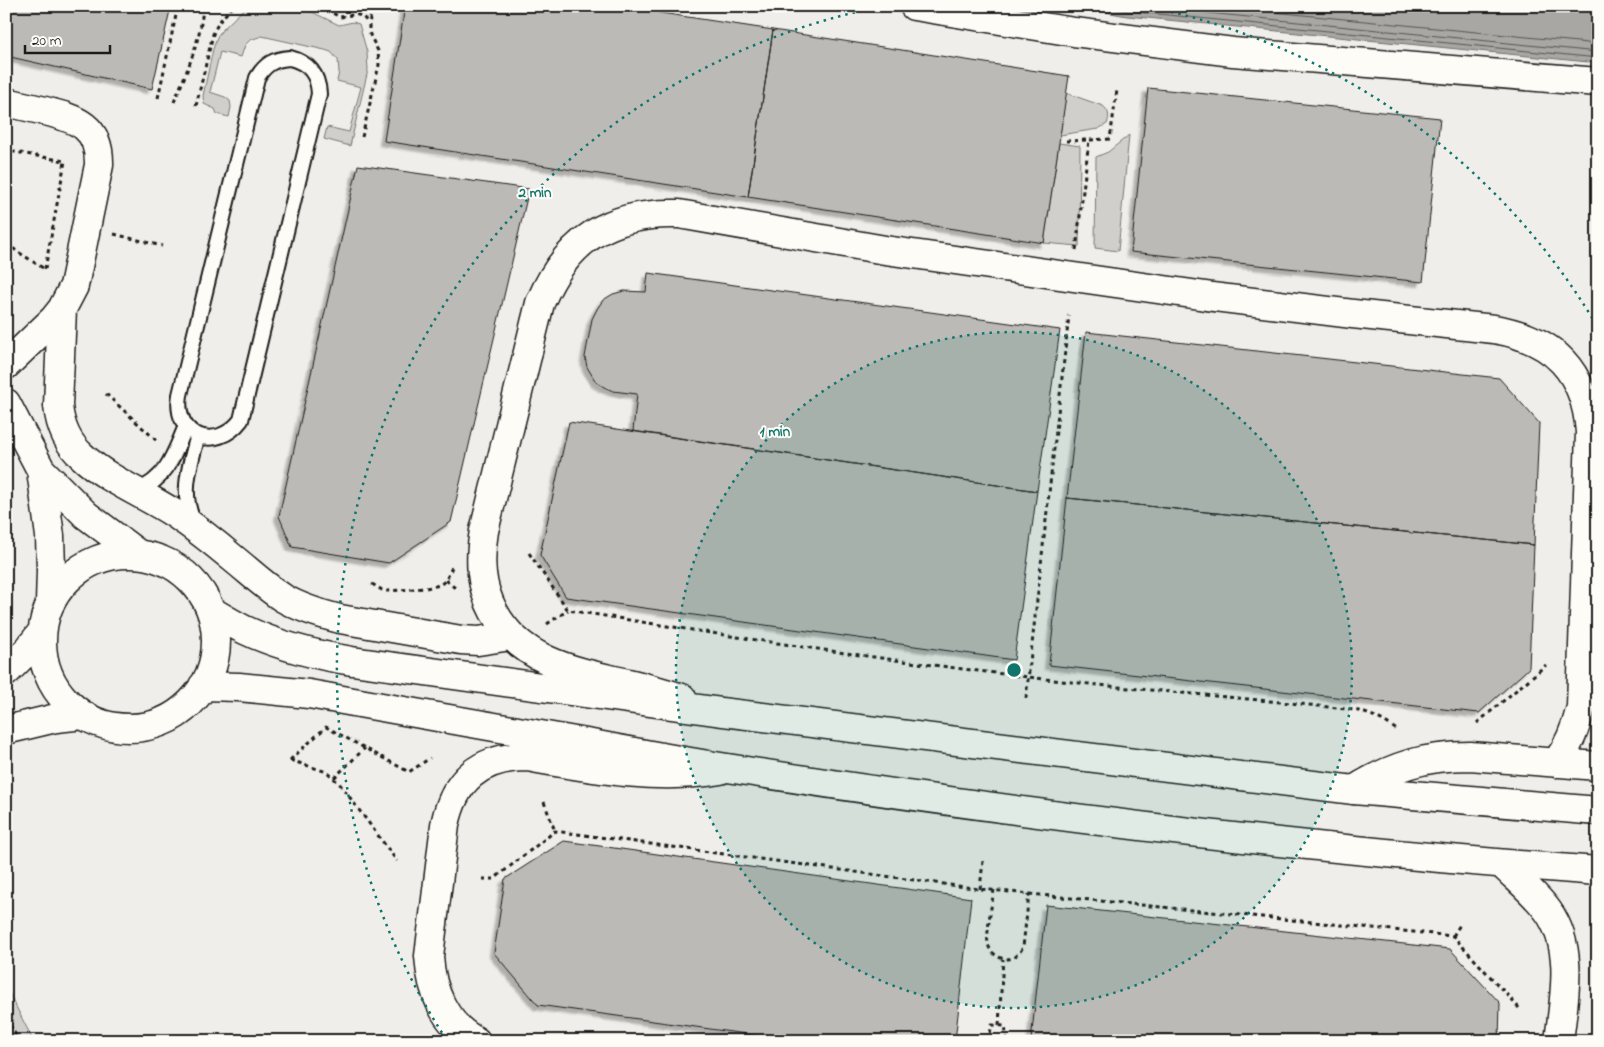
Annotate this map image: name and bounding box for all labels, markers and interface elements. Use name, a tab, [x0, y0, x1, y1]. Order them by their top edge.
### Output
scale bar	[25, 22, 110, 54]
text: 20 m	[32, 30, 62, 52]
text: 2 min	[518, 182, 552, 204]
text: 1 min	[760, 421, 791, 443]
centre of rings	[1005, 661, 1023, 679]

